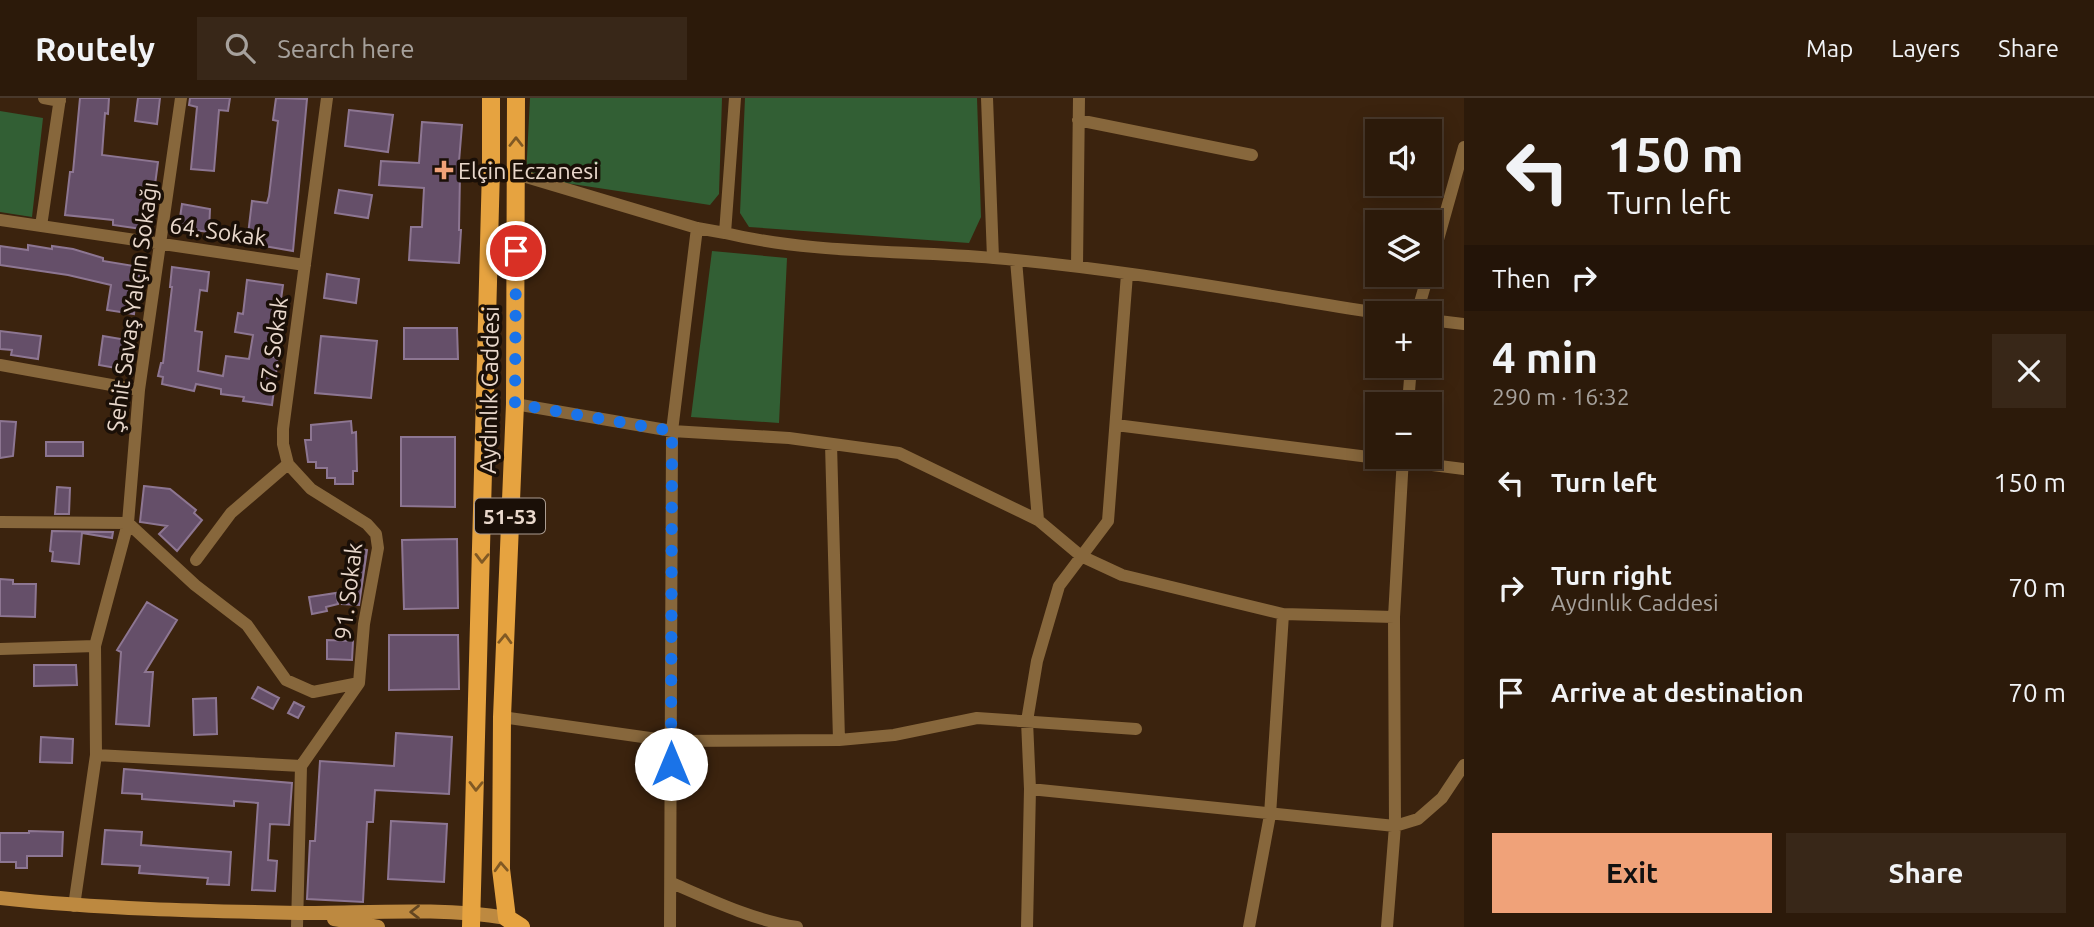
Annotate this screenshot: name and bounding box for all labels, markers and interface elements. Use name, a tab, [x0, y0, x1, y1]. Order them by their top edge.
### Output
search box	[197, 17, 687, 80]
icon: search	[221, 29, 259, 67]
text: Routely	[35, 30, 155, 67]
text: Search here	[277, 34, 415, 63]
text: Map	[1806, 35, 1853, 62]
text: Layers	[1891, 35, 1960, 62]
text: Share	[1998, 35, 2059, 62]
map controls	[1365, 119, 1442, 469]
button: sound	[1365, 119, 1442, 196]
icon: left	[1492, 126, 1583, 217]
text: 150 m	[1607, 126, 1744, 181]
one-way arrow	[508, 137, 524, 147]
place label: Elçin Eczanesi	[458, 158, 599, 183]
marker: Elçin Eczanesi	[436, 162, 452, 178]
street label: Şehit Savaş Yalçın Sokağı	[102, 180, 162, 434]
text: Turn left	[1607, 184, 1731, 220]
button: layers	[1365, 210, 1442, 287]
street label: 64. Sokak	[168, 212, 268, 250]
pin	[486, 221, 546, 281]
icon: arrive	[497, 232, 535, 270]
icon: right	[1565, 259, 1603, 297]
text: Then	[1492, 264, 1551, 293]
street label: 67. Sokak	[254, 295, 292, 395]
button: +	[1365, 301, 1442, 378]
street label: Aydınlık Caddesi	[475, 306, 503, 474]
text: 4 min	[1492, 334, 1598, 381]
button: close	[1992, 334, 2066, 408]
text: 290 m · 16:32	[1492, 384, 1630, 409]
button: −	[1365, 392, 1442, 469]
icon: left	[1492, 464, 1530, 502]
text: Turn left	[1551, 468, 1657, 497]
text: 150 m	[1994, 468, 2066, 497]
road number: 51-53	[475, 498, 545, 534]
street label: 91. Sokak	[330, 541, 366, 641]
one-way arrow	[474, 553, 489, 564]
text: Turn right	[1551, 561, 1672, 590]
icon: right	[1492, 569, 1530, 607]
text: 70 m	[2008, 573, 2066, 602]
text: Aydınlık Caddesi	[1551, 590, 1719, 615]
one-way arrow	[498, 633, 513, 644]
icon: arrive	[1492, 674, 1530, 712]
text: Arrive at destination	[1551, 678, 1804, 707]
text: 70 m	[2008, 678, 2066, 707]
position arrow	[634, 727, 708, 801]
one-way arrow	[468, 781, 484, 791]
button: Exit	[1492, 833, 1772, 913]
button: Share	[1786, 833, 2066, 913]
one-way arrow	[494, 861, 509, 872]
one-way arrow	[409, 904, 420, 920]

